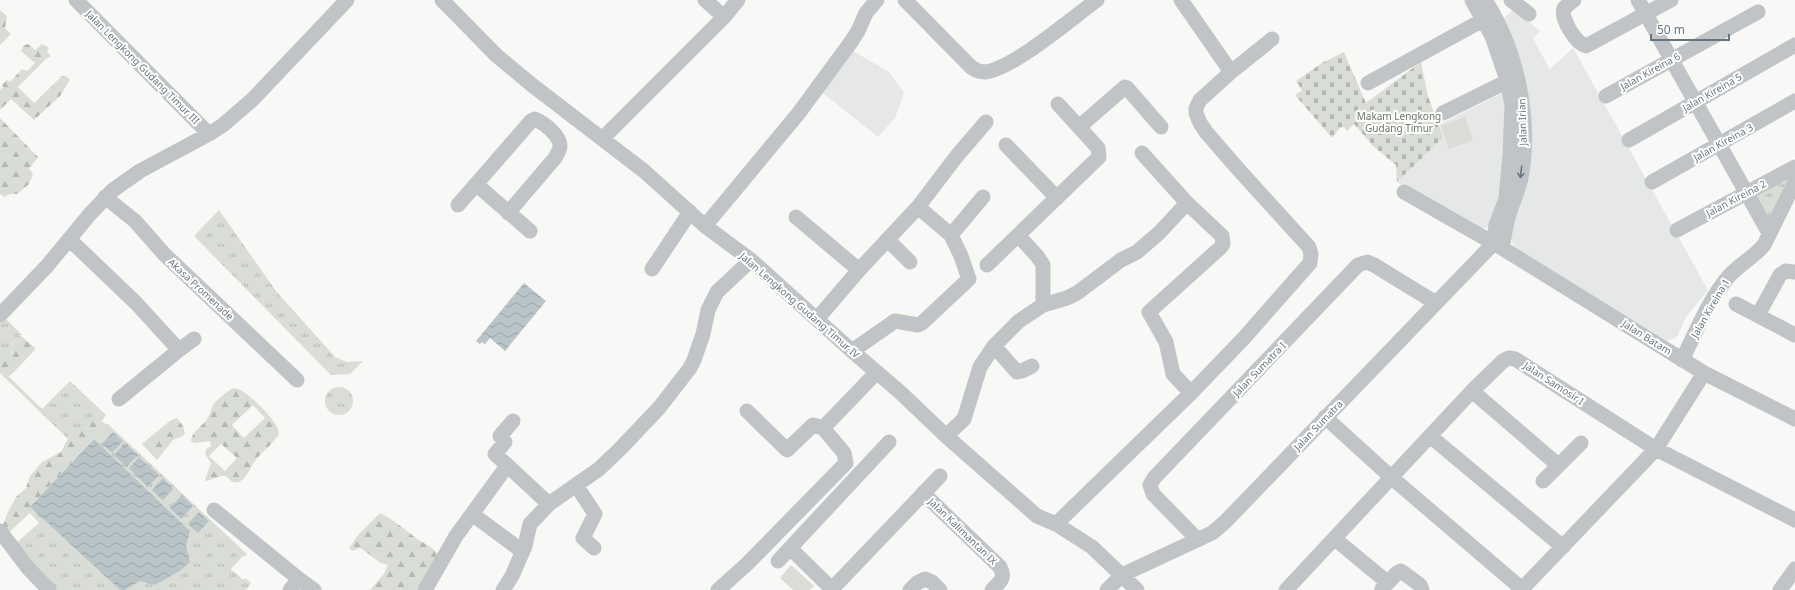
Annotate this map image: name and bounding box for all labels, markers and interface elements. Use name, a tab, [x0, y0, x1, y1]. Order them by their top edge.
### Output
street label: Jalan Lengkong Gudang Timur III	[82, 6, 203, 127]
scale bar	[1651, 16, 1729, 42]
text: 50 m	[1657, 21, 1685, 38]
street label: Jalan Kireina 6	[1617, 49, 1683, 94]
street label: Jalan Kireina 5	[1679, 69, 1744, 115]
street label: Jalan Irian	[1514, 98, 1530, 147]
park label: Makam Lengkong Gudang Timur	[1357, 109, 1441, 135]
street label: Jalan Kireina 3	[1690, 120, 1756, 165]
one-way arrow	[1517, 165, 1525, 178]
street label: Jalan Kireina 2	[1703, 176, 1769, 220]
street label: Jalan Lengkong Gudang Timur IV	[736, 248, 863, 361]
street label: Akasa Promenade	[165, 255, 237, 323]
street label: Jalan Kireina 1	[1687, 276, 1733, 341]
street label: Jalan Batam	[1619, 316, 1674, 358]
street label: Jalan Sumatra I	[1229, 339, 1289, 400]
street label: Jalan Samosir I	[1520, 358, 1587, 408]
street label: Jalan Sumatra	[1290, 397, 1346, 454]
street label: Jalan Kalimantan IX	[925, 494, 1001, 568]

